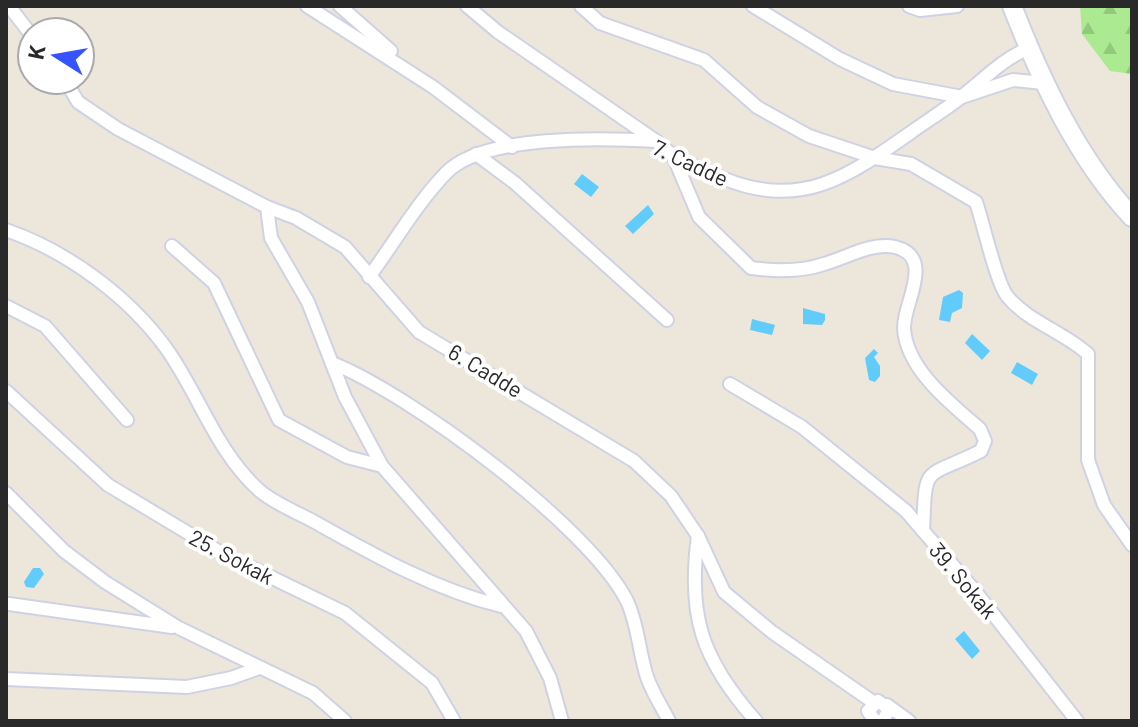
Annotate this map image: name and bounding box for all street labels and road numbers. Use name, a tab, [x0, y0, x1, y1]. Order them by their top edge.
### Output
street label: 7. Cadde	[649, 133, 733, 191]
street label: 6. Cadde	[444, 338, 528, 402]
street label: 25. Sokak	[185, 523, 279, 589]
street label: 39. Sokak	[925, 537, 1003, 623]

